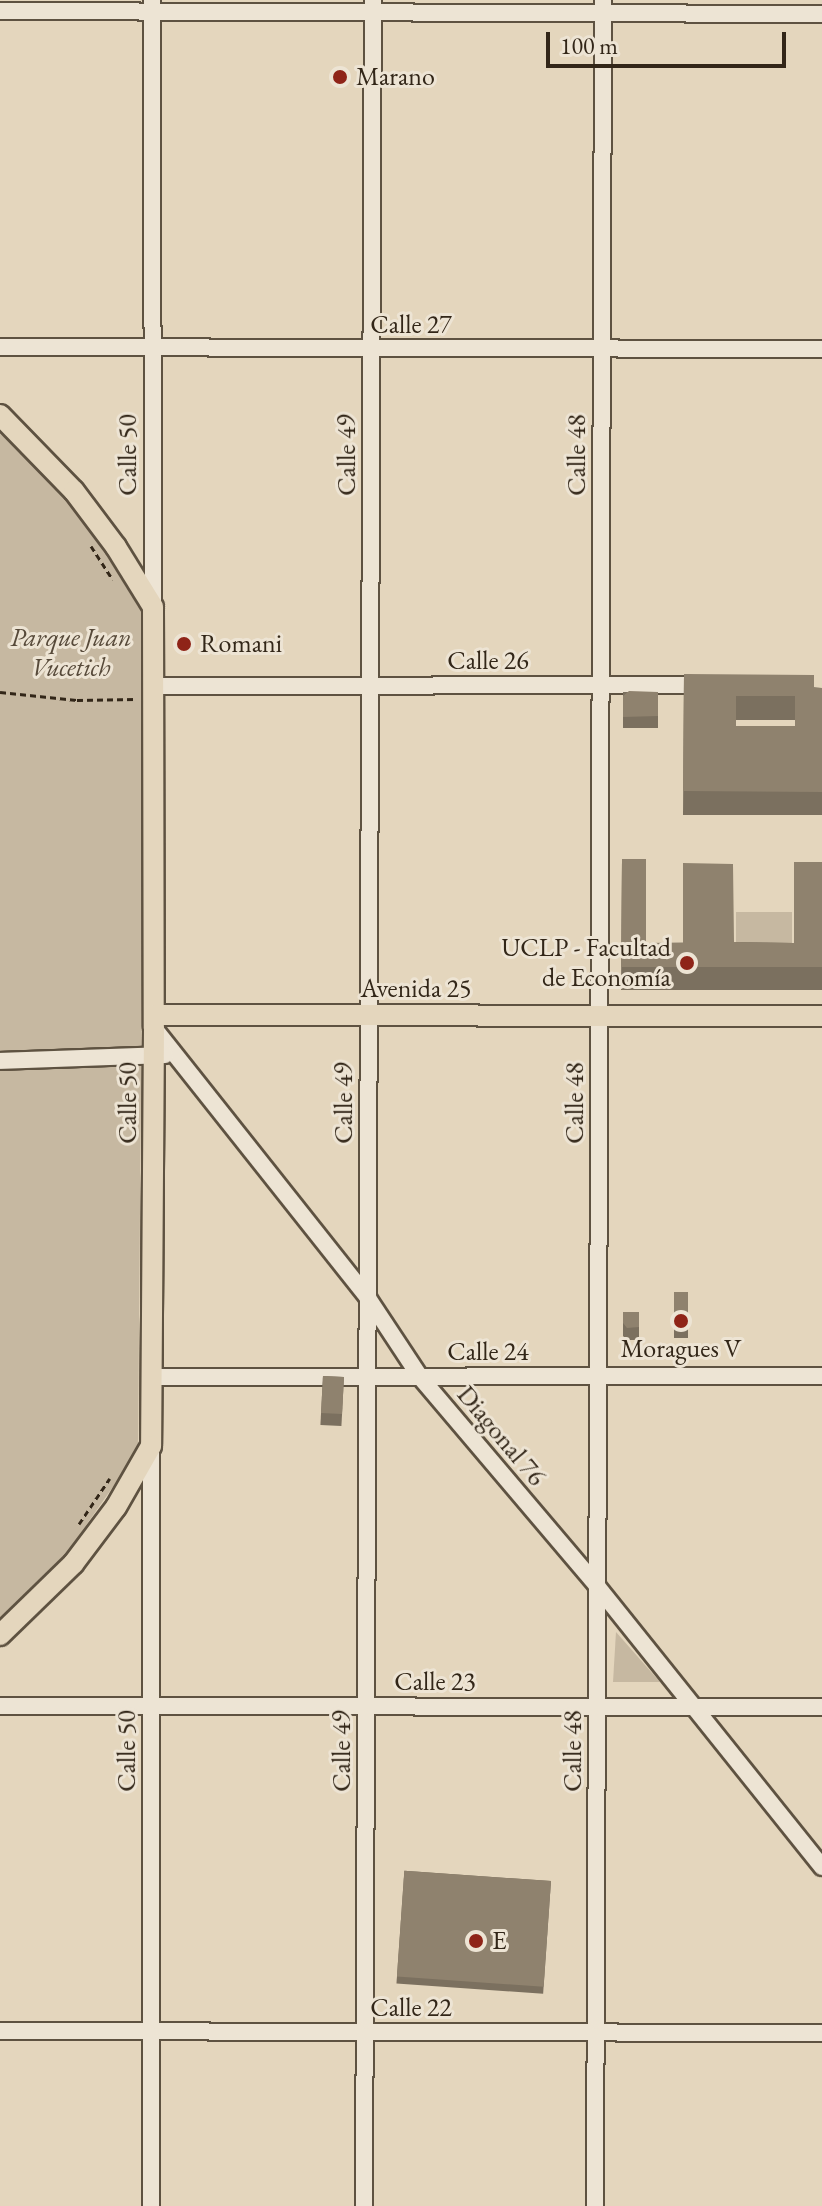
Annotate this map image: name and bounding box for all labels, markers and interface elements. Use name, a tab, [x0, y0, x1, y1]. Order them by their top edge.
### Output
scale bar	[550, 16, 790, 66]
text: 100 m	[560, 30, 618, 61]
place label: Marano	[356, 61, 435, 93]
marker: Marano	[331, 68, 349, 86]
street label: Calle 27	[370, 309, 452, 341]
street label: Calle 50	[112, 414, 144, 496]
street label: Calle 49	[331, 414, 363, 496]
street label: Calle 48	[561, 414, 593, 496]
park label: Parque Juan Vucetich	[10, 622, 132, 684]
place label: Romani	[200, 628, 282, 660]
marker: Romani	[175, 635, 193, 653]
street label: Calle 26	[447, 645, 529, 677]
place label: UCLP - Facultad de Economía	[501, 932, 671, 994]
marker: UCLP - Facultad de Economía	[678, 954, 696, 972]
street label: Avenida 25	[361, 973, 471, 1005]
street label: Calle 50	[112, 1062, 144, 1144]
street label: Calle 49	[328, 1062, 360, 1144]
street label: Calle 48	[559, 1062, 591, 1144]
marker: Moragues V	[672, 1312, 690, 1330]
place label: Moragues V	[620, 1333, 742, 1365]
street label: Calle 24	[447, 1336, 529, 1368]
street label: Diagonal 76	[450, 1380, 552, 1492]
street label: Calle 23	[394, 1666, 476, 1698]
street label: Calle 50	[111, 1710, 143, 1792]
street label: Calle 49	[326, 1710, 358, 1792]
street label: Calle 48	[557, 1710, 589, 1792]
place label: E	[492, 1925, 507, 1957]
marker: E	[467, 1932, 485, 1950]
street label: Calle 22	[370, 1992, 452, 2024]

